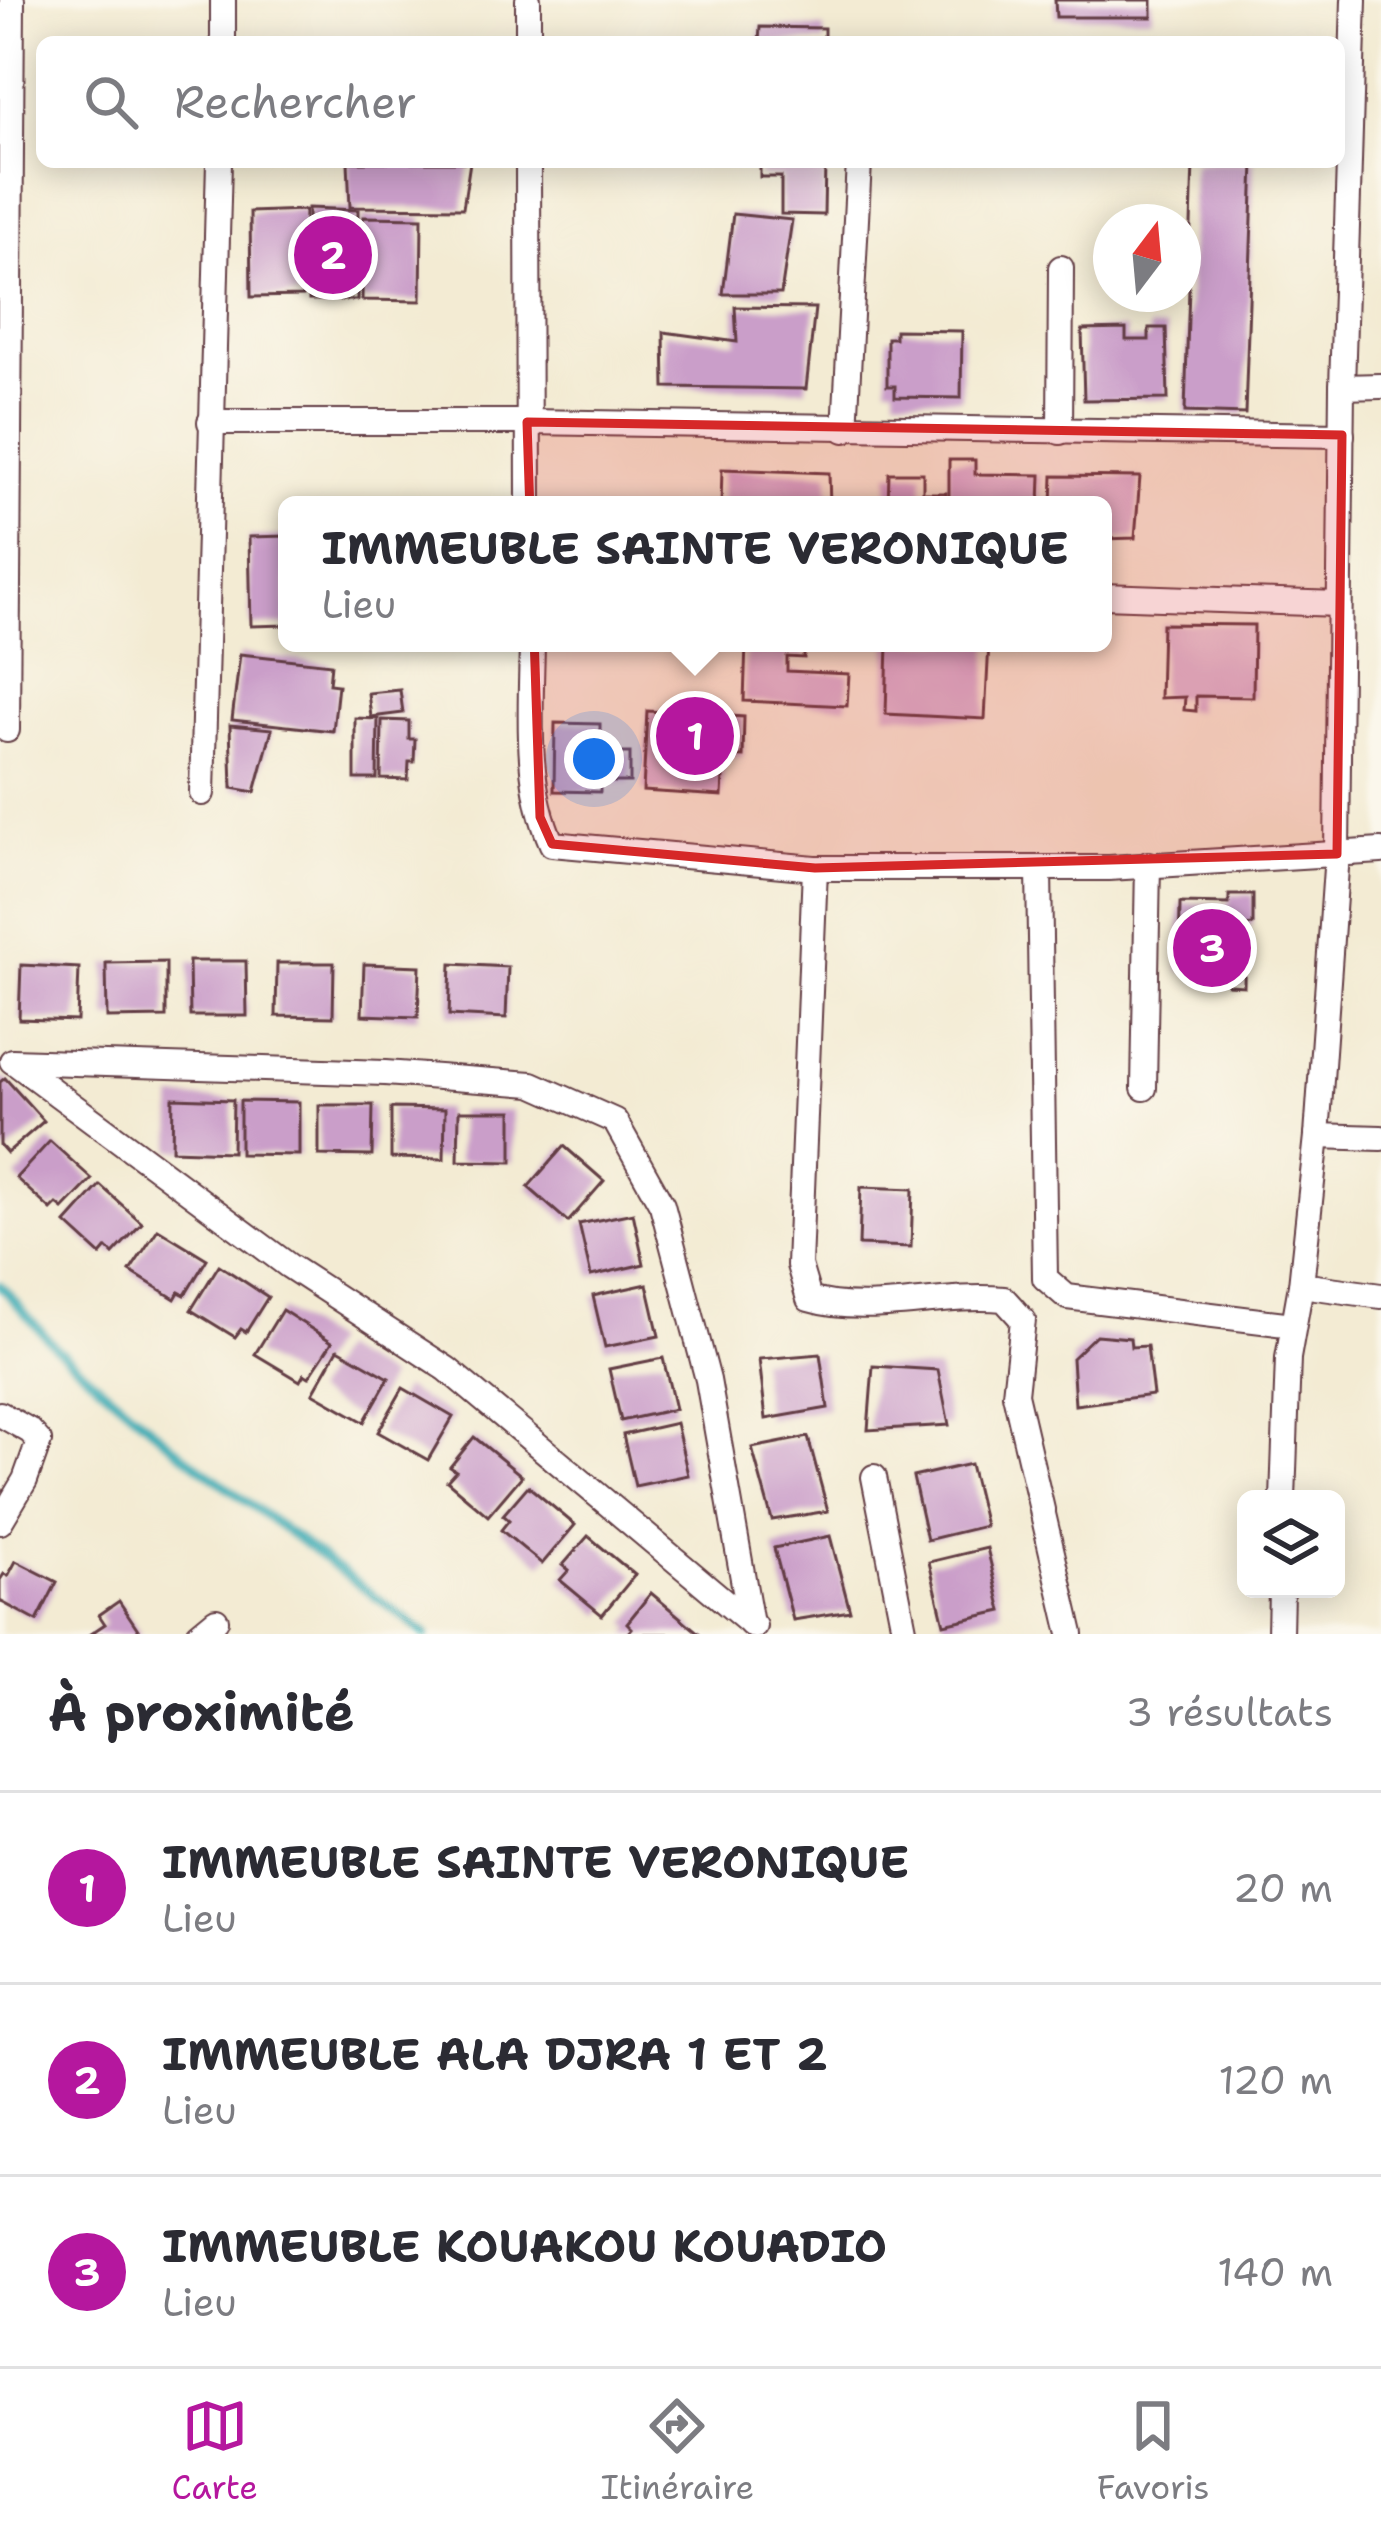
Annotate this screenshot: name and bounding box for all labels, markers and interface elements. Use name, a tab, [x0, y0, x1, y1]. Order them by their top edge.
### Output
search box	[36, 36, 1345, 168]
icon: search	[78, 69, 144, 135]
text: Rechercher	[174, 72, 417, 132]
north arrow	[1093, 204, 1201, 312]
pin: 2	[294, 210, 372, 300]
popup	[278, 496, 1112, 652]
text: IMMEUBLE SAINTE VERONIQUE	[321, 518, 1069, 578]
text: Lieu	[321, 578, 396, 630]
pin: 1	[656, 691, 734, 781]
your location	[564, 729, 624, 789]
pin: 3	[1173, 903, 1251, 993]
map controls	[1237, 1490, 1345, 1598]
button: layers	[1237, 1490, 1345, 1598]
text: À proximité	[48, 1678, 355, 1746]
text: 3 résultats	[1126, 1686, 1333, 1738]
text: IMMEUBLE SAINTE VERONIQUE	[162, 1832, 909, 1892]
text: 1	[78, 1862, 96, 1914]
text: 20 m	[1233, 1862, 1333, 1914]
text: Lieu	[162, 1892, 237, 1944]
text: IMMEUBLE ALA DJRA 1 ET 2	[162, 2024, 827, 2084]
text: 2	[73, 2054, 101, 2106]
text: 120 m	[1218, 2054, 1333, 2106]
text: Lieu	[162, 2084, 237, 2136]
text: IMMEUBLE KOUAKOU KOUADIO	[162, 2216, 887, 2276]
text: 3	[73, 2246, 101, 2298]
text: 140 m	[1217, 2246, 1333, 2298]
text: Lieu	[162, 2276, 237, 2328]
tab: Carte	[171, 2393, 258, 2510]
tab: Itinéraire	[601, 2393, 754, 2510]
tab: Favoris	[1097, 2393, 1210, 2510]

